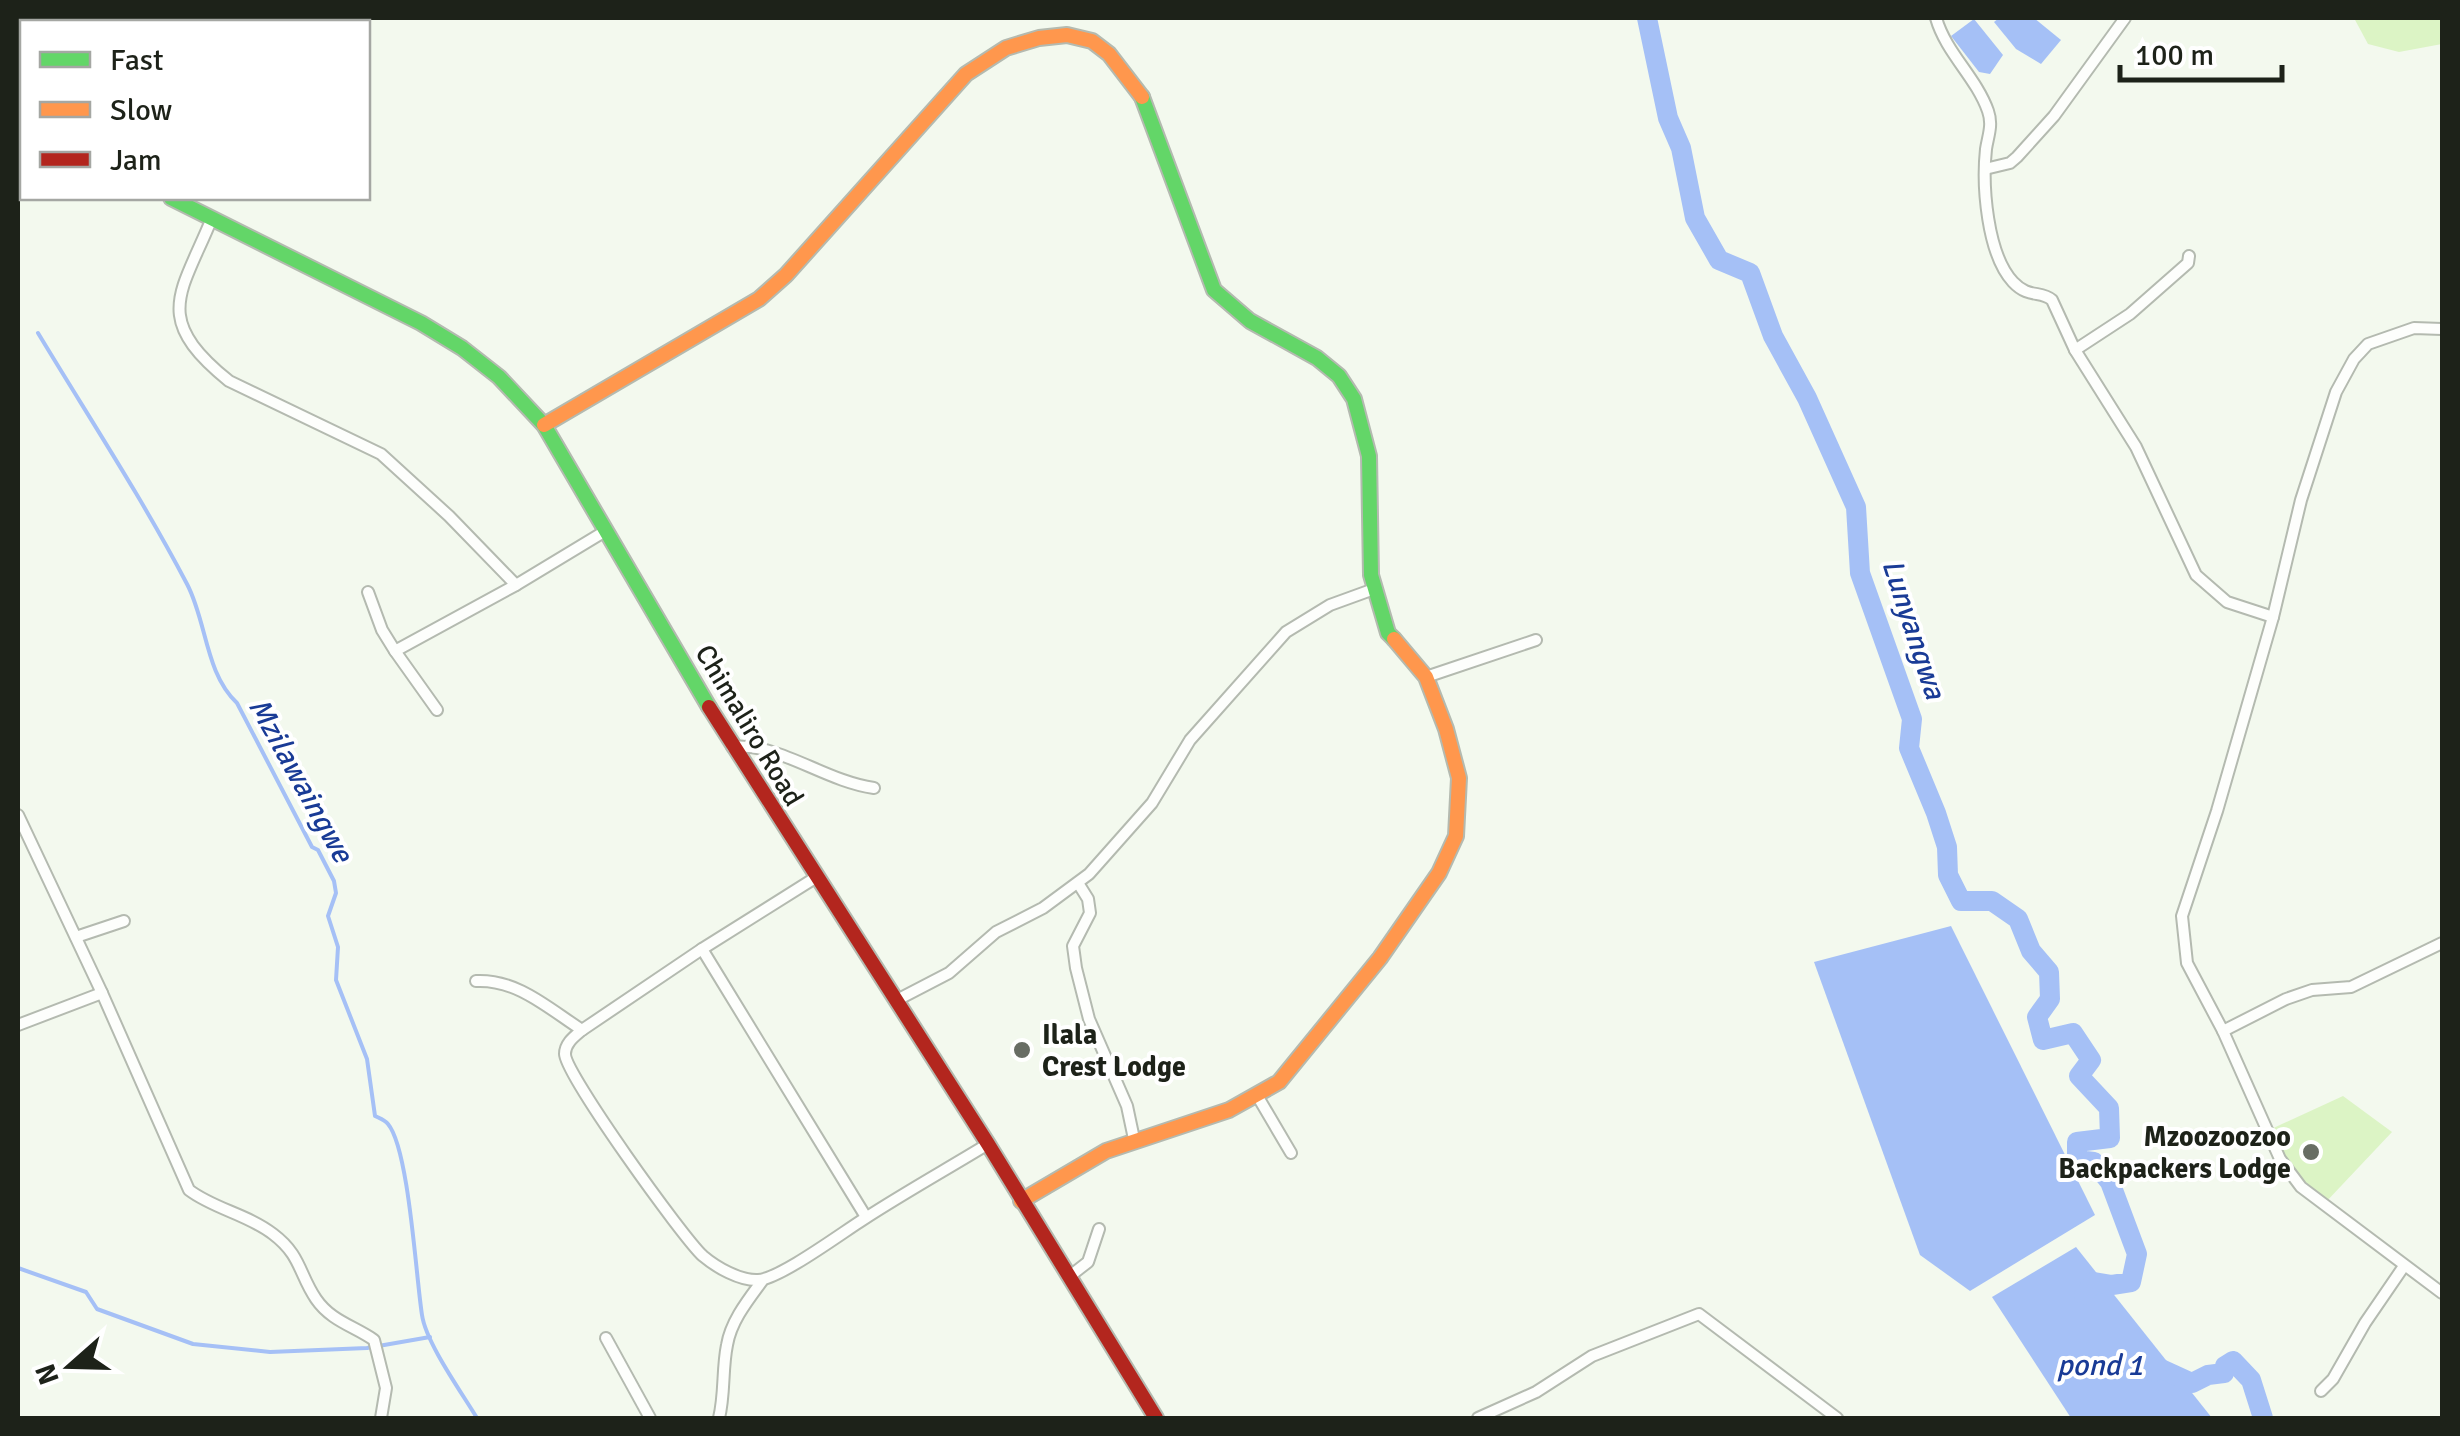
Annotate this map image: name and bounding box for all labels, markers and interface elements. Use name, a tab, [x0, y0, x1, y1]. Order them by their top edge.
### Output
legend	[20, 20, 370, 200]
scale bar	[2120, 20, 2282, 82]
text: 100 m	[2135, 37, 2214, 74]
text: Fast	[110, 42, 163, 79]
text: Slow	[110, 92, 172, 129]
text: Jam	[110, 142, 162, 179]
water label: Lunyangwa	[1874, 555, 1954, 705]
street label: Chimaliro Road	[688, 639, 811, 812]
water label: Mzilawaingwe	[240, 691, 362, 871]
place label: Ilala Crest Lodge	[1042, 1018, 1186, 1084]
marker: Ilala Crest Lodge	[1011, 1039, 1033, 1061]
place label: Mzoozoozoo Backpackers Lodge	[2058, 1120, 2291, 1186]
marker: Mzoozoozoo Backpackers Lodge	[2300, 1141, 2322, 1163]
north arrow	[20, 1316, 120, 1416]
water label: pond 1	[2057, 1347, 2143, 1384]
text: N	[28, 1359, 67, 1389]

